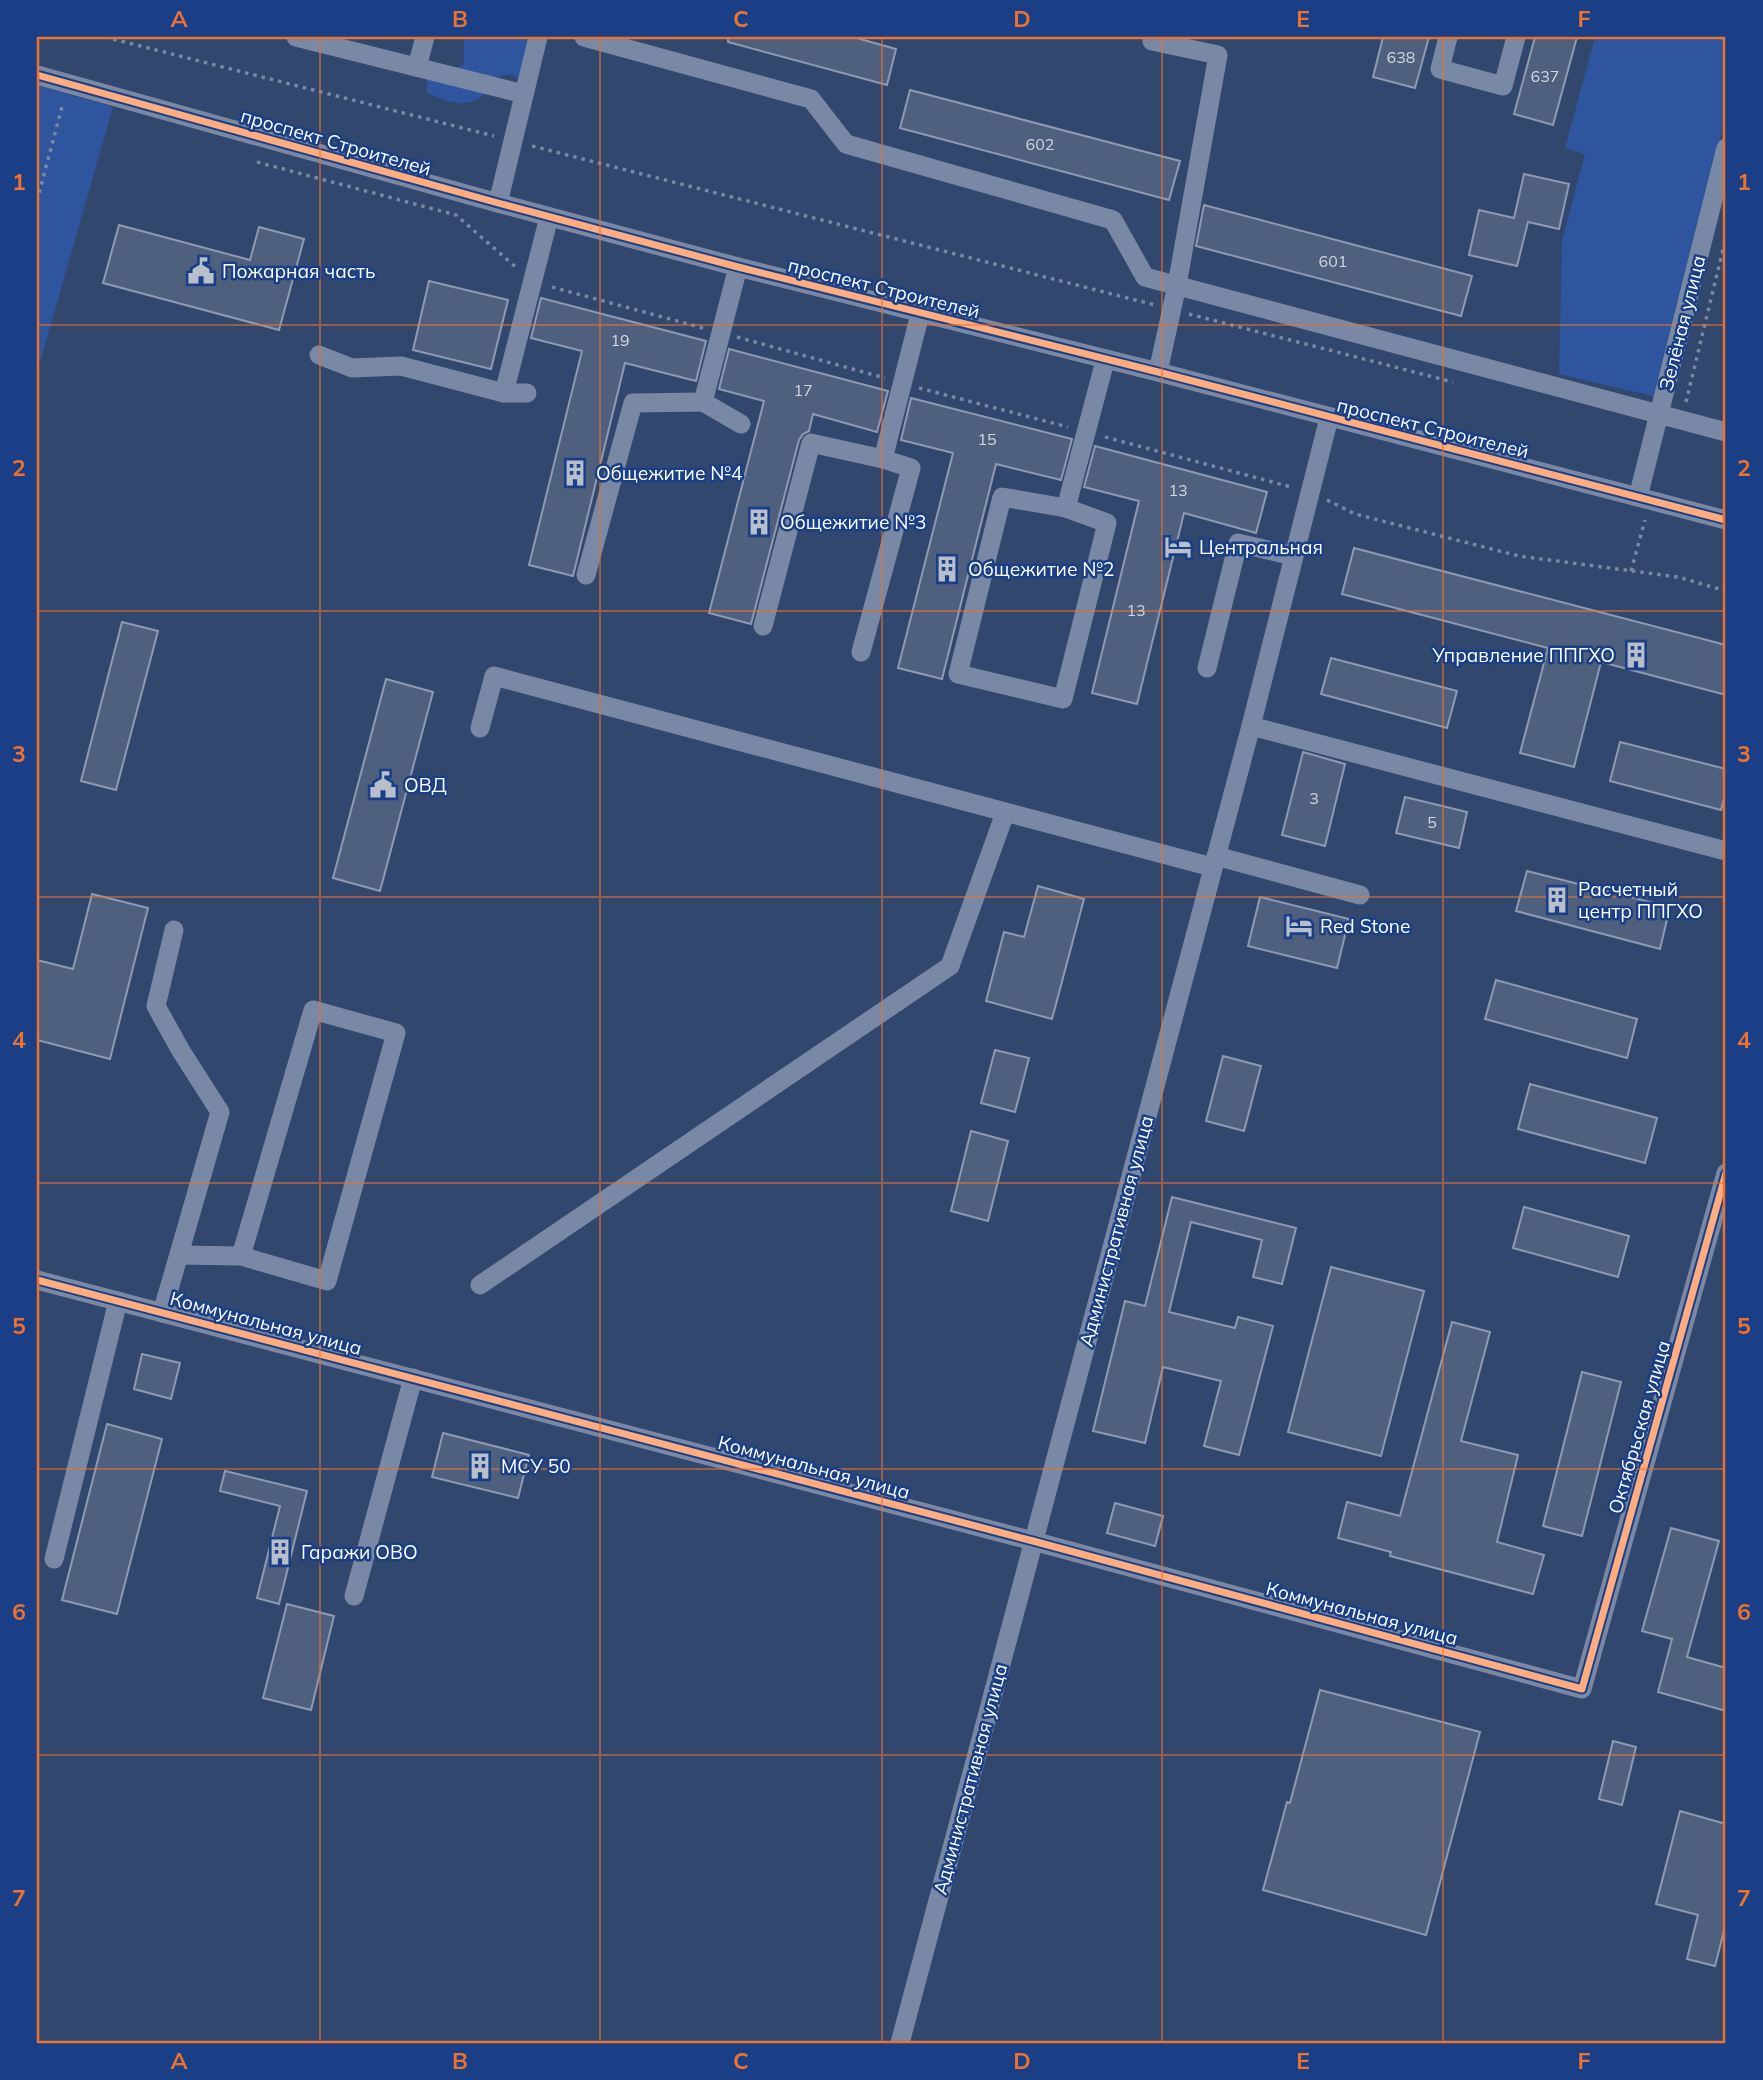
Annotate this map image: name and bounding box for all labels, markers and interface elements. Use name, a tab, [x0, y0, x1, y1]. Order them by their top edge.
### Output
text: A	[170, 4, 188, 33]
text: B	[452, 4, 468, 33]
text: C	[733, 4, 749, 33]
text: D	[1013, 4, 1031, 33]
text: E	[1296, 4, 1310, 33]
text: F	[1577, 4, 1591, 33]
house number: 638	[1387, 47, 1415, 67]
house number: 637	[1531, 66, 1559, 86]
street label: проспект Строителей	[238, 103, 434, 181]
house number: 602	[1026, 134, 1054, 154]
text: 1	[12, 167, 26, 196]
text: 1	[1737, 167, 1751, 196]
house number: 601	[1319, 251, 1347, 271]
street label: проспект Строителей	[786, 253, 982, 323]
street label: Зелёная улица	[1654, 253, 1710, 393]
public building icon: Пожарная часть	[186, 256, 216, 286]
place label: Пожарная часть	[222, 259, 375, 283]
house number: 19	[610, 330, 630, 350]
house number: 17	[793, 380, 813, 400]
street label: проспект Строителей	[1335, 393, 1531, 463]
house number: 15	[977, 429, 997, 449]
text: 2	[12, 453, 26, 482]
text: 2	[1737, 453, 1751, 482]
building icon: Общежитие №4	[560, 458, 590, 488]
place label: Общежитие №4	[596, 461, 742, 485]
house number: 13	[1168, 480, 1188, 500]
building icon: Общежитие №3	[744, 507, 774, 537]
place label: Общежитие №3	[780, 510, 926, 534]
hotel icon: Центральная	[1163, 532, 1193, 562]
place label: Центральная	[1199, 535, 1323, 559]
building icon: Общежитие №2	[932, 554, 962, 584]
place label: Общежитие №2	[968, 557, 1114, 581]
house number: 13	[1126, 600, 1146, 620]
building icon: Управление ППГХО	[1621, 640, 1651, 670]
place label: Управление ППГХО	[1431, 643, 1615, 667]
text: 3	[12, 739, 26, 768]
text: 3	[1737, 739, 1751, 768]
public building icon: ОВД	[368, 770, 398, 800]
place label: ОВД	[404, 773, 447, 797]
house number: 3	[1309, 788, 1319, 808]
house number: 5	[1427, 812, 1437, 832]
place label: Расчетный центр ППГХО	[1578, 877, 1703, 923]
building icon: Расчетный центр ППГХО	[1542, 885, 1572, 915]
hotel icon: Red Stone	[1284, 911, 1314, 941]
place label: Red Stone	[1320, 914, 1410, 938]
text: 4	[12, 1025, 26, 1054]
text: 4	[1737, 1025, 1751, 1054]
street label: Административная улица	[1074, 1113, 1158, 1349]
street label: Коммунальная улица	[168, 1286, 364, 1360]
text: 5	[12, 1311, 26, 1340]
text: 5	[1737, 1311, 1751, 1340]
street label: Октябрьская улица	[1603, 1338, 1675, 1516]
street label: Коммунальная улица	[716, 1430, 912, 1504]
building icon: МСУ 50	[465, 1451, 495, 1481]
place label: МСУ 50	[501, 1454, 571, 1478]
building icon: Гаражи ОВО	[265, 1537, 295, 1567]
place label: Гаражи ОВО	[301, 1540, 418, 1564]
street label: Коммунальная улица	[1264, 1576, 1460, 1650]
text: 6	[12, 1597, 26, 1626]
text: 6	[1737, 1597, 1751, 1626]
street label: Административная улица	[928, 1661, 1012, 1897]
text: 7	[12, 1883, 26, 1912]
text: 7	[1737, 1883, 1751, 1912]
text: A	[170, 2046, 188, 2075]
text: B	[452, 2046, 468, 2075]
text: C	[733, 2046, 749, 2075]
text: D	[1013, 2046, 1031, 2075]
text: E	[1296, 2046, 1310, 2075]
text: F	[1577, 2046, 1591, 2075]

